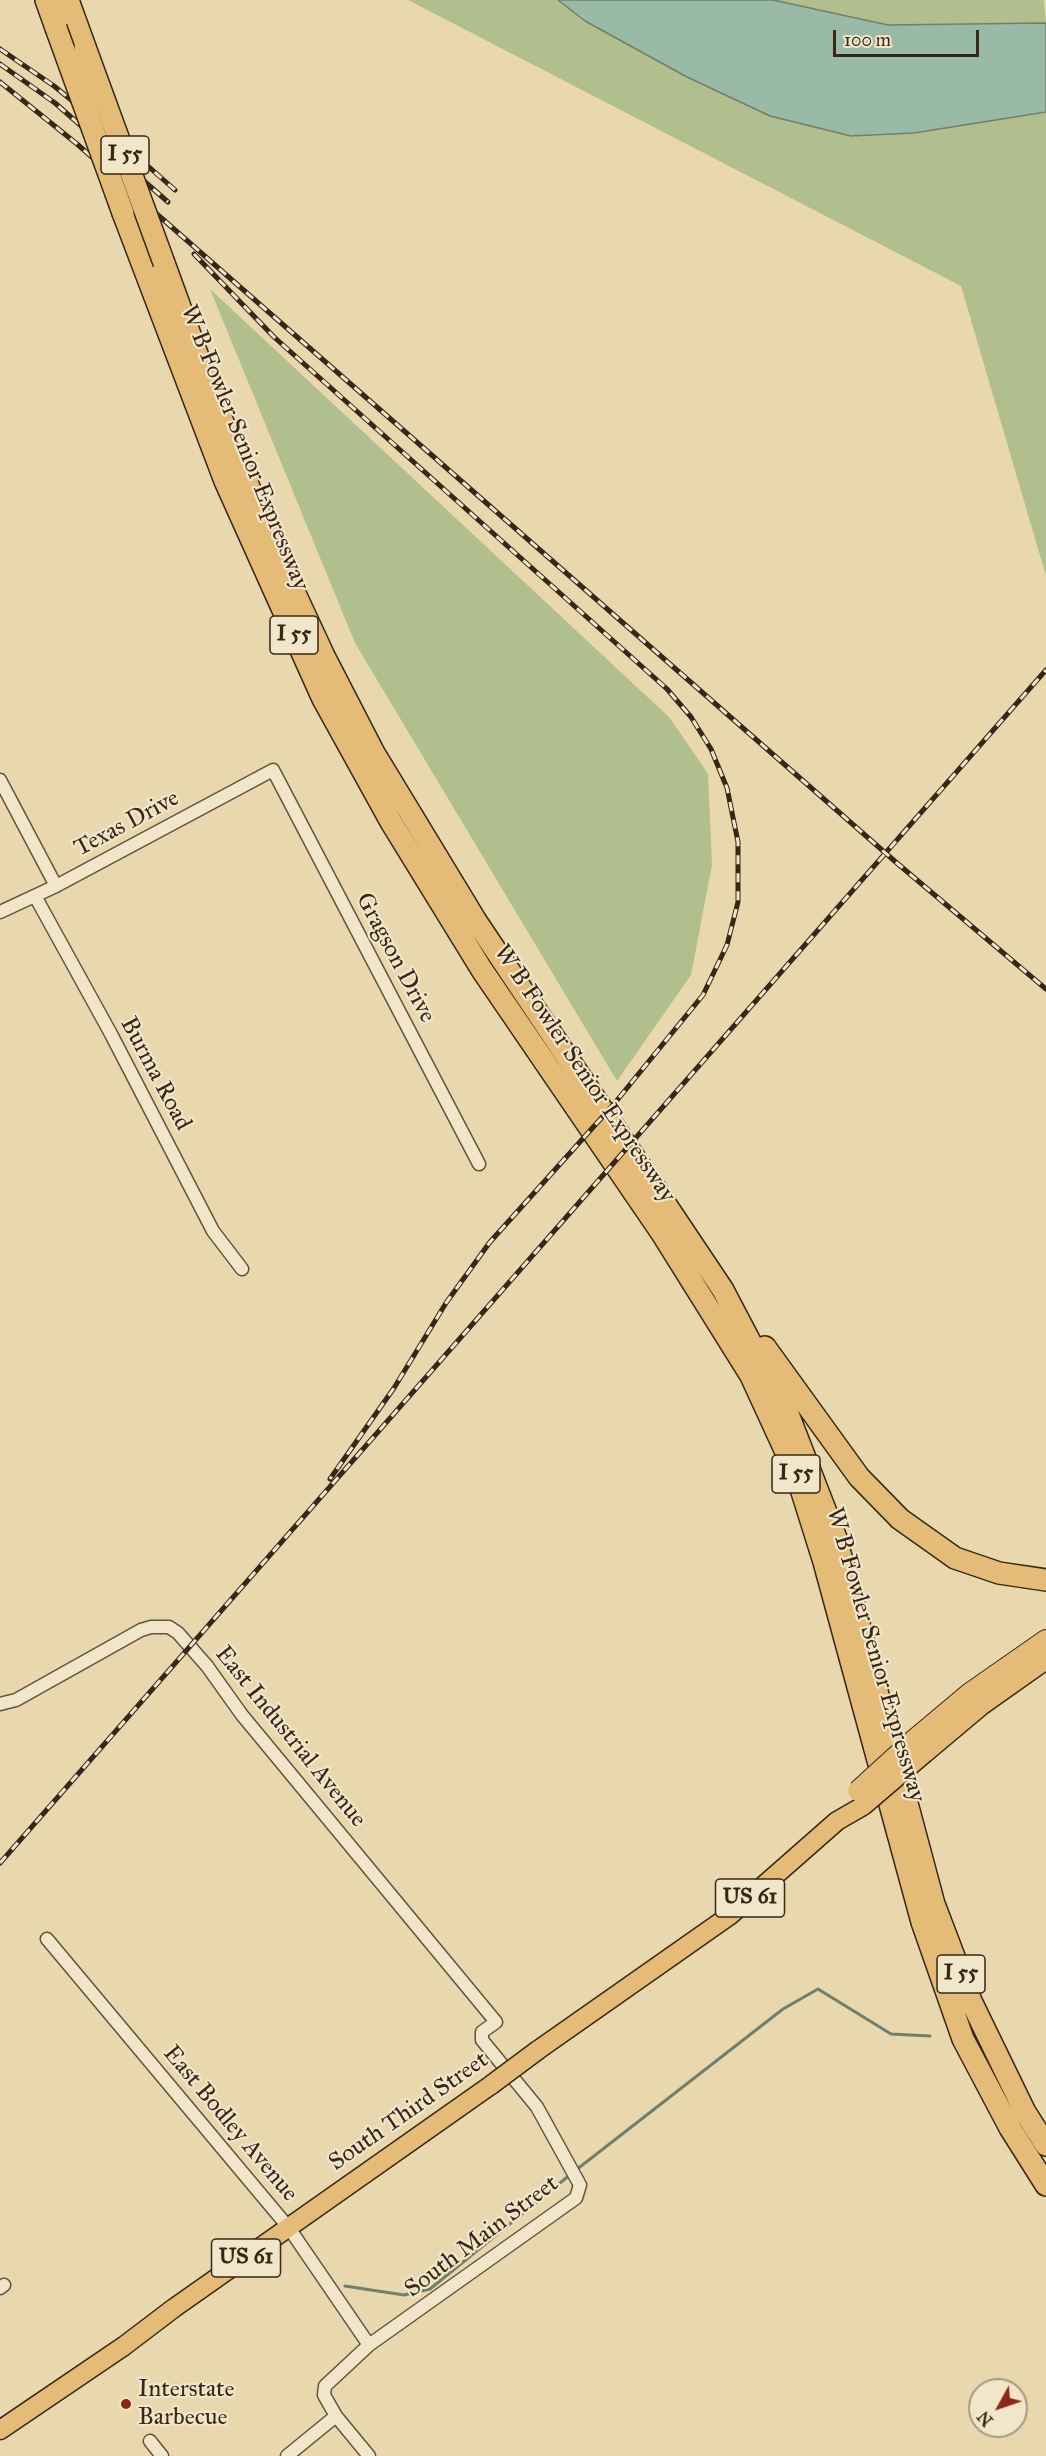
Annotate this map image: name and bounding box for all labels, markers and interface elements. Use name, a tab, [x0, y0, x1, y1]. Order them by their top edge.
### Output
scale bar	[836, 18, 982, 56]
text: 100 m	[844, 29, 891, 51]
road number: I 55	[101, 136, 149, 174]
street label: W B Fowler Senior Expressway	[174, 301, 314, 595]
road number: I 55	[270, 616, 318, 654]
street label: Texas Drive	[70, 784, 184, 864]
street label: Gragson Drive	[349, 888, 441, 1028]
street label: W B Fowler Senior Expressway	[487, 940, 681, 1208]
street label: Burma Road	[113, 1012, 197, 1136]
road number: I 55	[772, 1455, 820, 1493]
street label: W B Fowler Senior Expressway	[819, 1504, 931, 1806]
street label: East Industrial Avenue	[208, 1641, 372, 1833]
road number: US 61	[716, 1879, 784, 1917]
road number: I 55	[937, 1955, 985, 1993]
street label: East Bodley Avenue	[156, 2040, 304, 2208]
street label: South Third Street	[324, 2046, 494, 2178]
street label: South Main Street	[399, 2170, 565, 2304]
road number: US 61	[212, 2239, 280, 2277]
place label: Interstate Barbecue	[138, 2376, 235, 2432]
north arrow	[968, 2378, 1028, 2438]
marker: Interstate Barbecue	[119, 2397, 133, 2411]
text: N	[974, 2407, 997, 2430]

